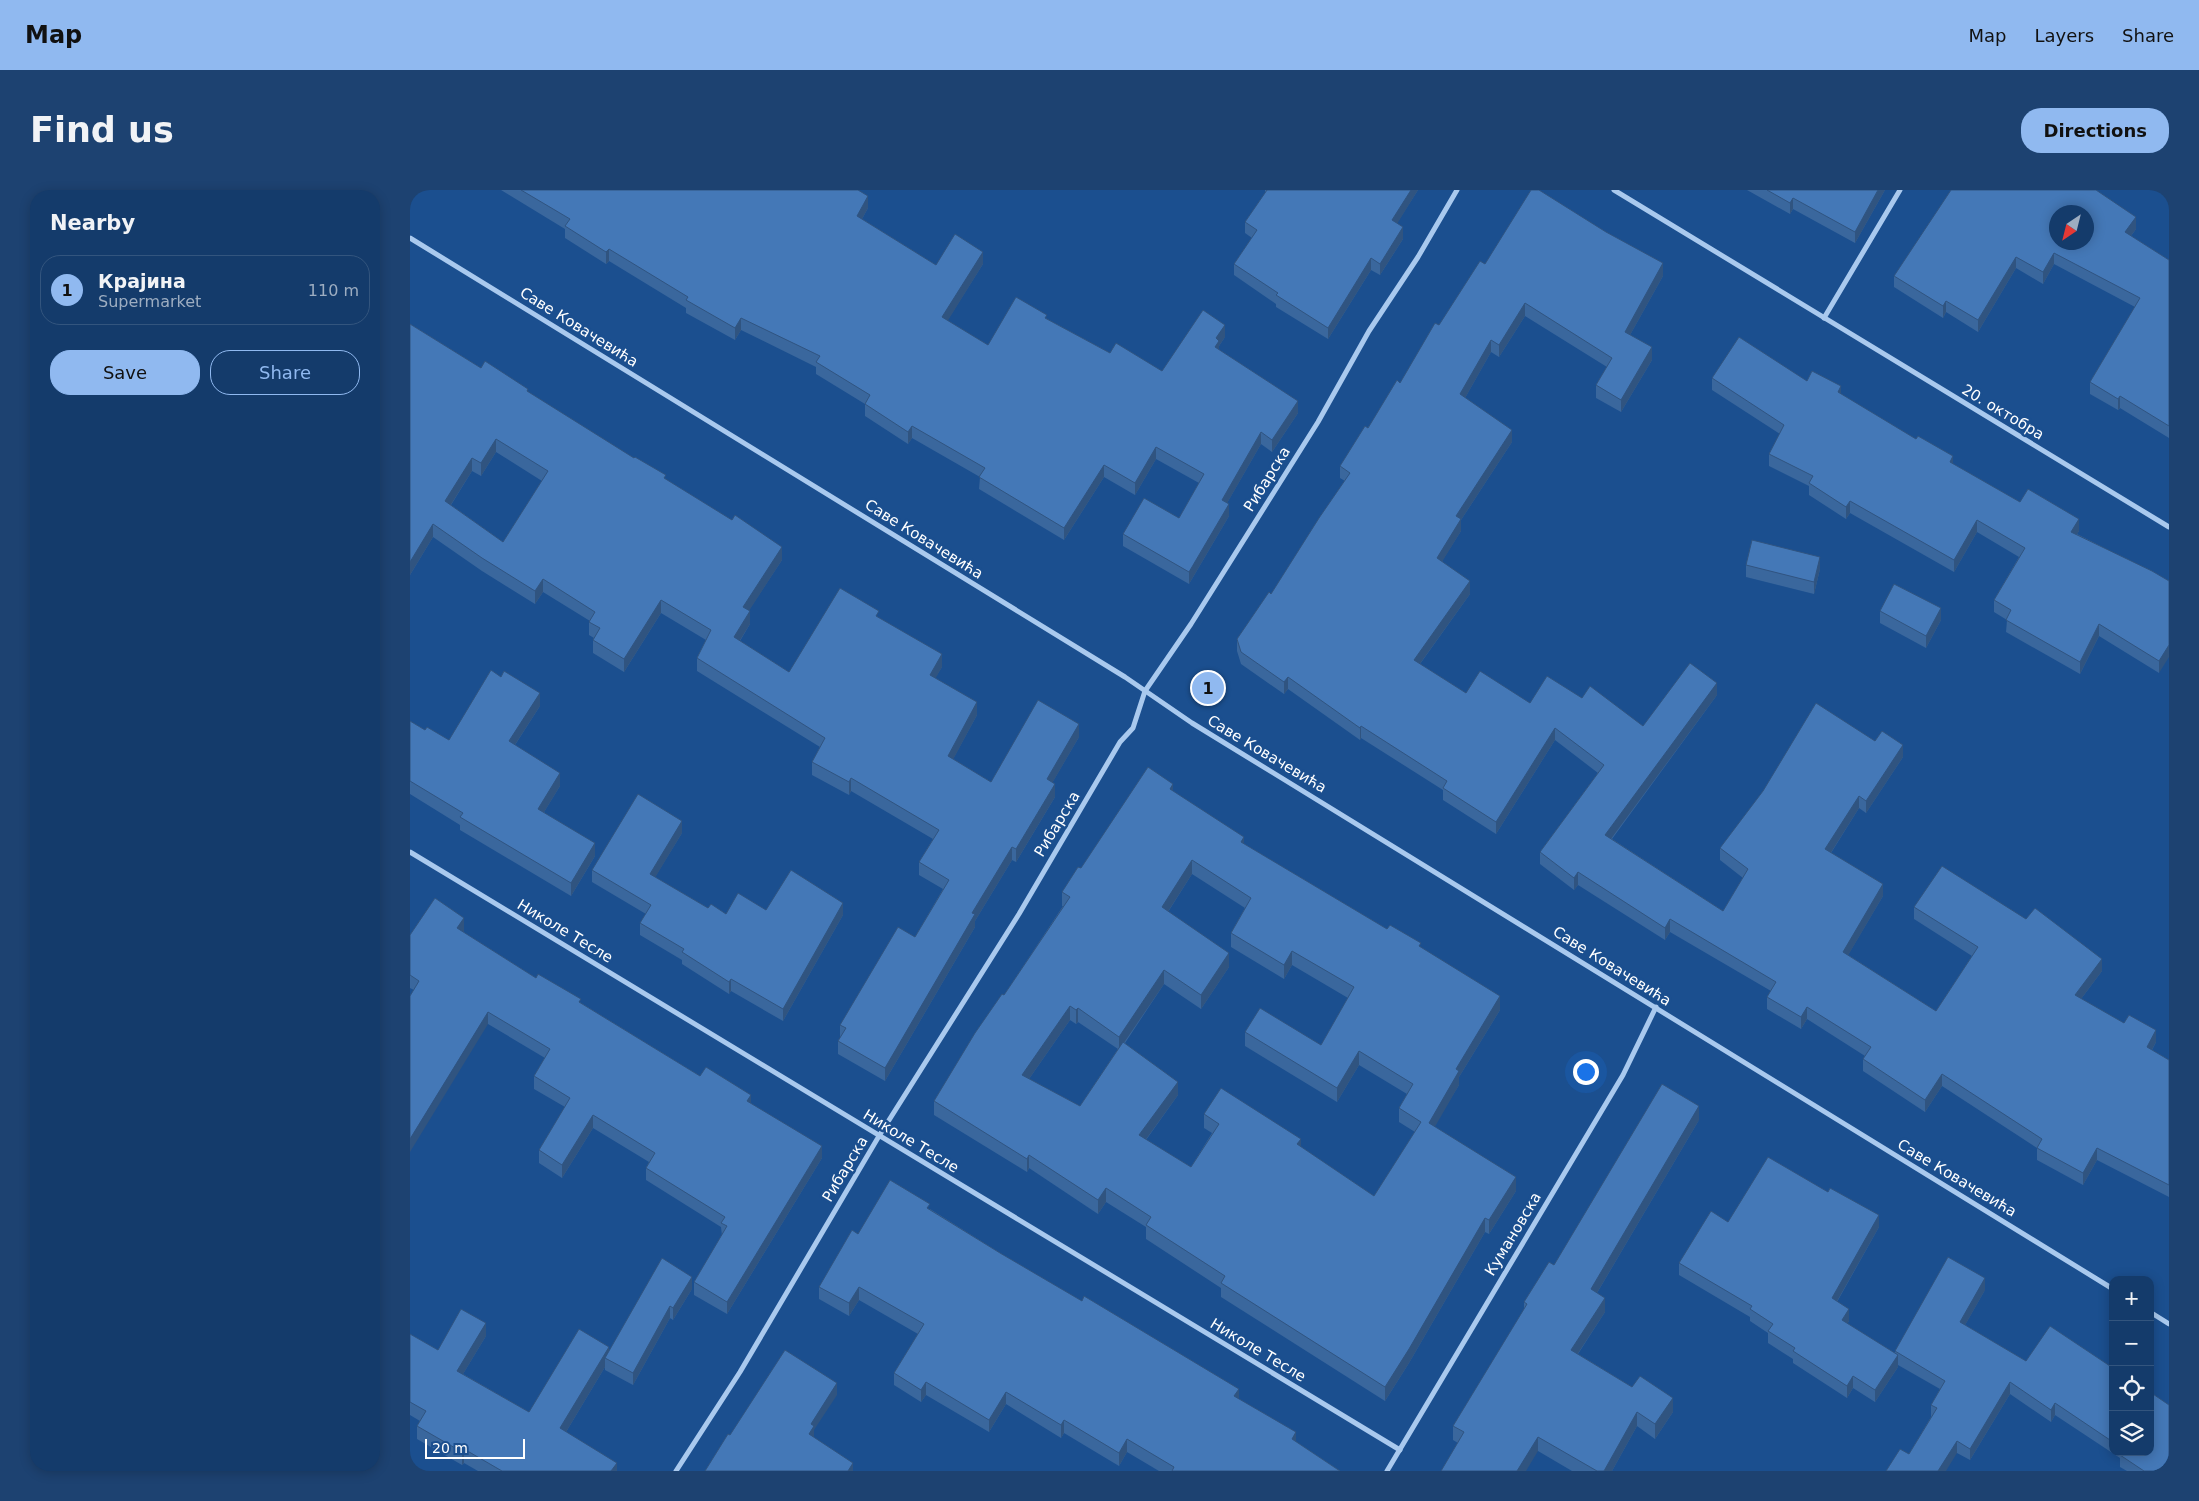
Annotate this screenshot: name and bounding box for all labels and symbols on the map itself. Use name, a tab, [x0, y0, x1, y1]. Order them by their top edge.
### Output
north arrow	[2049, 205, 2094, 250]
street label: Саве Ковачевића	[517, 283, 641, 371]
street label: 20. октобра	[1959, 380, 2047, 444]
street label: Рибарска	[1240, 443, 1294, 515]
street label: Саве Ковачевића	[862, 495, 986, 583]
pin: 1	[1192, 669, 1224, 707]
street label: Саве Ковачевића	[1204, 711, 1330, 797]
street label: Рибарска	[1030, 788, 1084, 860]
street label: Николе Тесле	[514, 895, 616, 967]
street label: Саве Ковачевића	[1550, 922, 1674, 1010]
your location	[1573, 1059, 1599, 1085]
street label: Николе Тесле	[860, 1105, 962, 1177]
street label: Рибарска	[818, 1133, 872, 1205]
street label: Саве Ковачевића	[1894, 1135, 2020, 1221]
street label: Кумановска	[1481, 1189, 1545, 1279]
street label: Николе Тесле	[1207, 1314, 1309, 1386]
scale bar	[425, 1436, 525, 1459]

